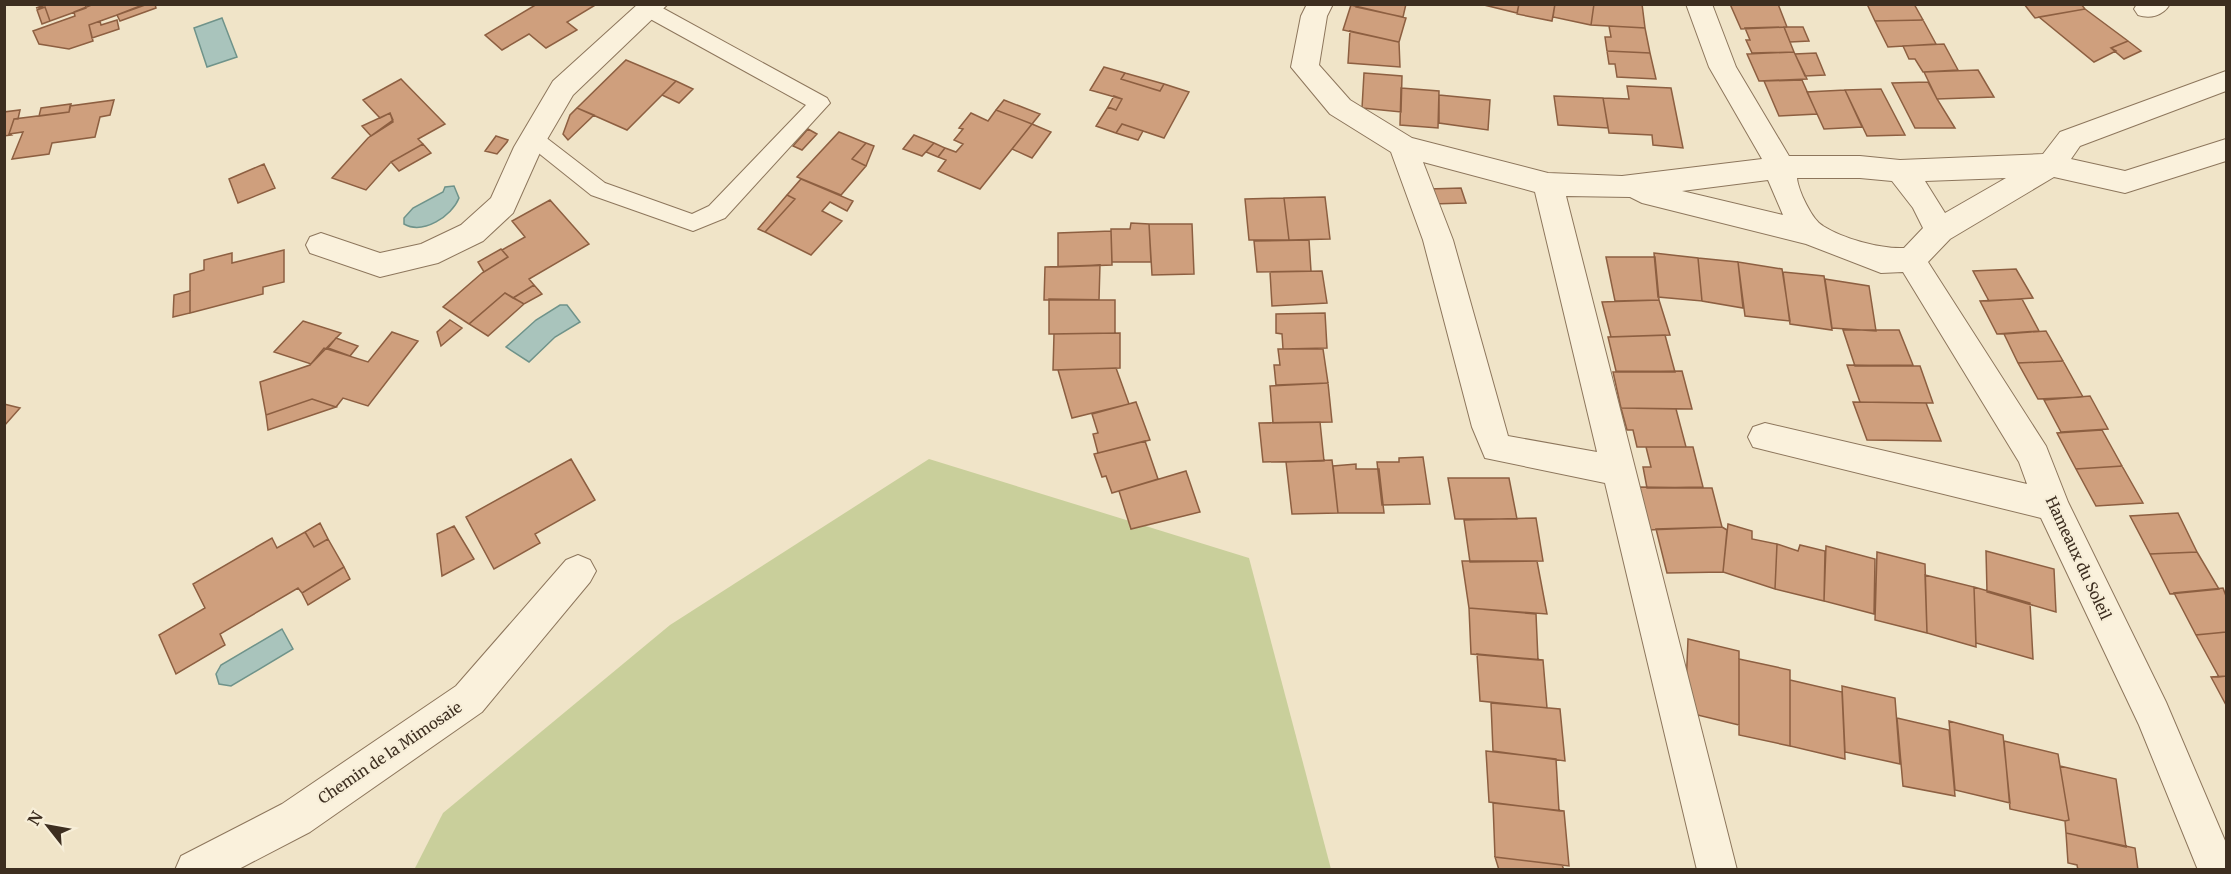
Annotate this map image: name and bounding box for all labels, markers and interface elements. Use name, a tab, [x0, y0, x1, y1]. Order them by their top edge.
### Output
street label: Hameaux du Soleil	[2042, 493, 2116, 623]
street label: Chemin de la Mimosaie	[314, 697, 465, 808]
north arrow	[18, 796, 78, 856]
text: N	[23, 807, 47, 829]

